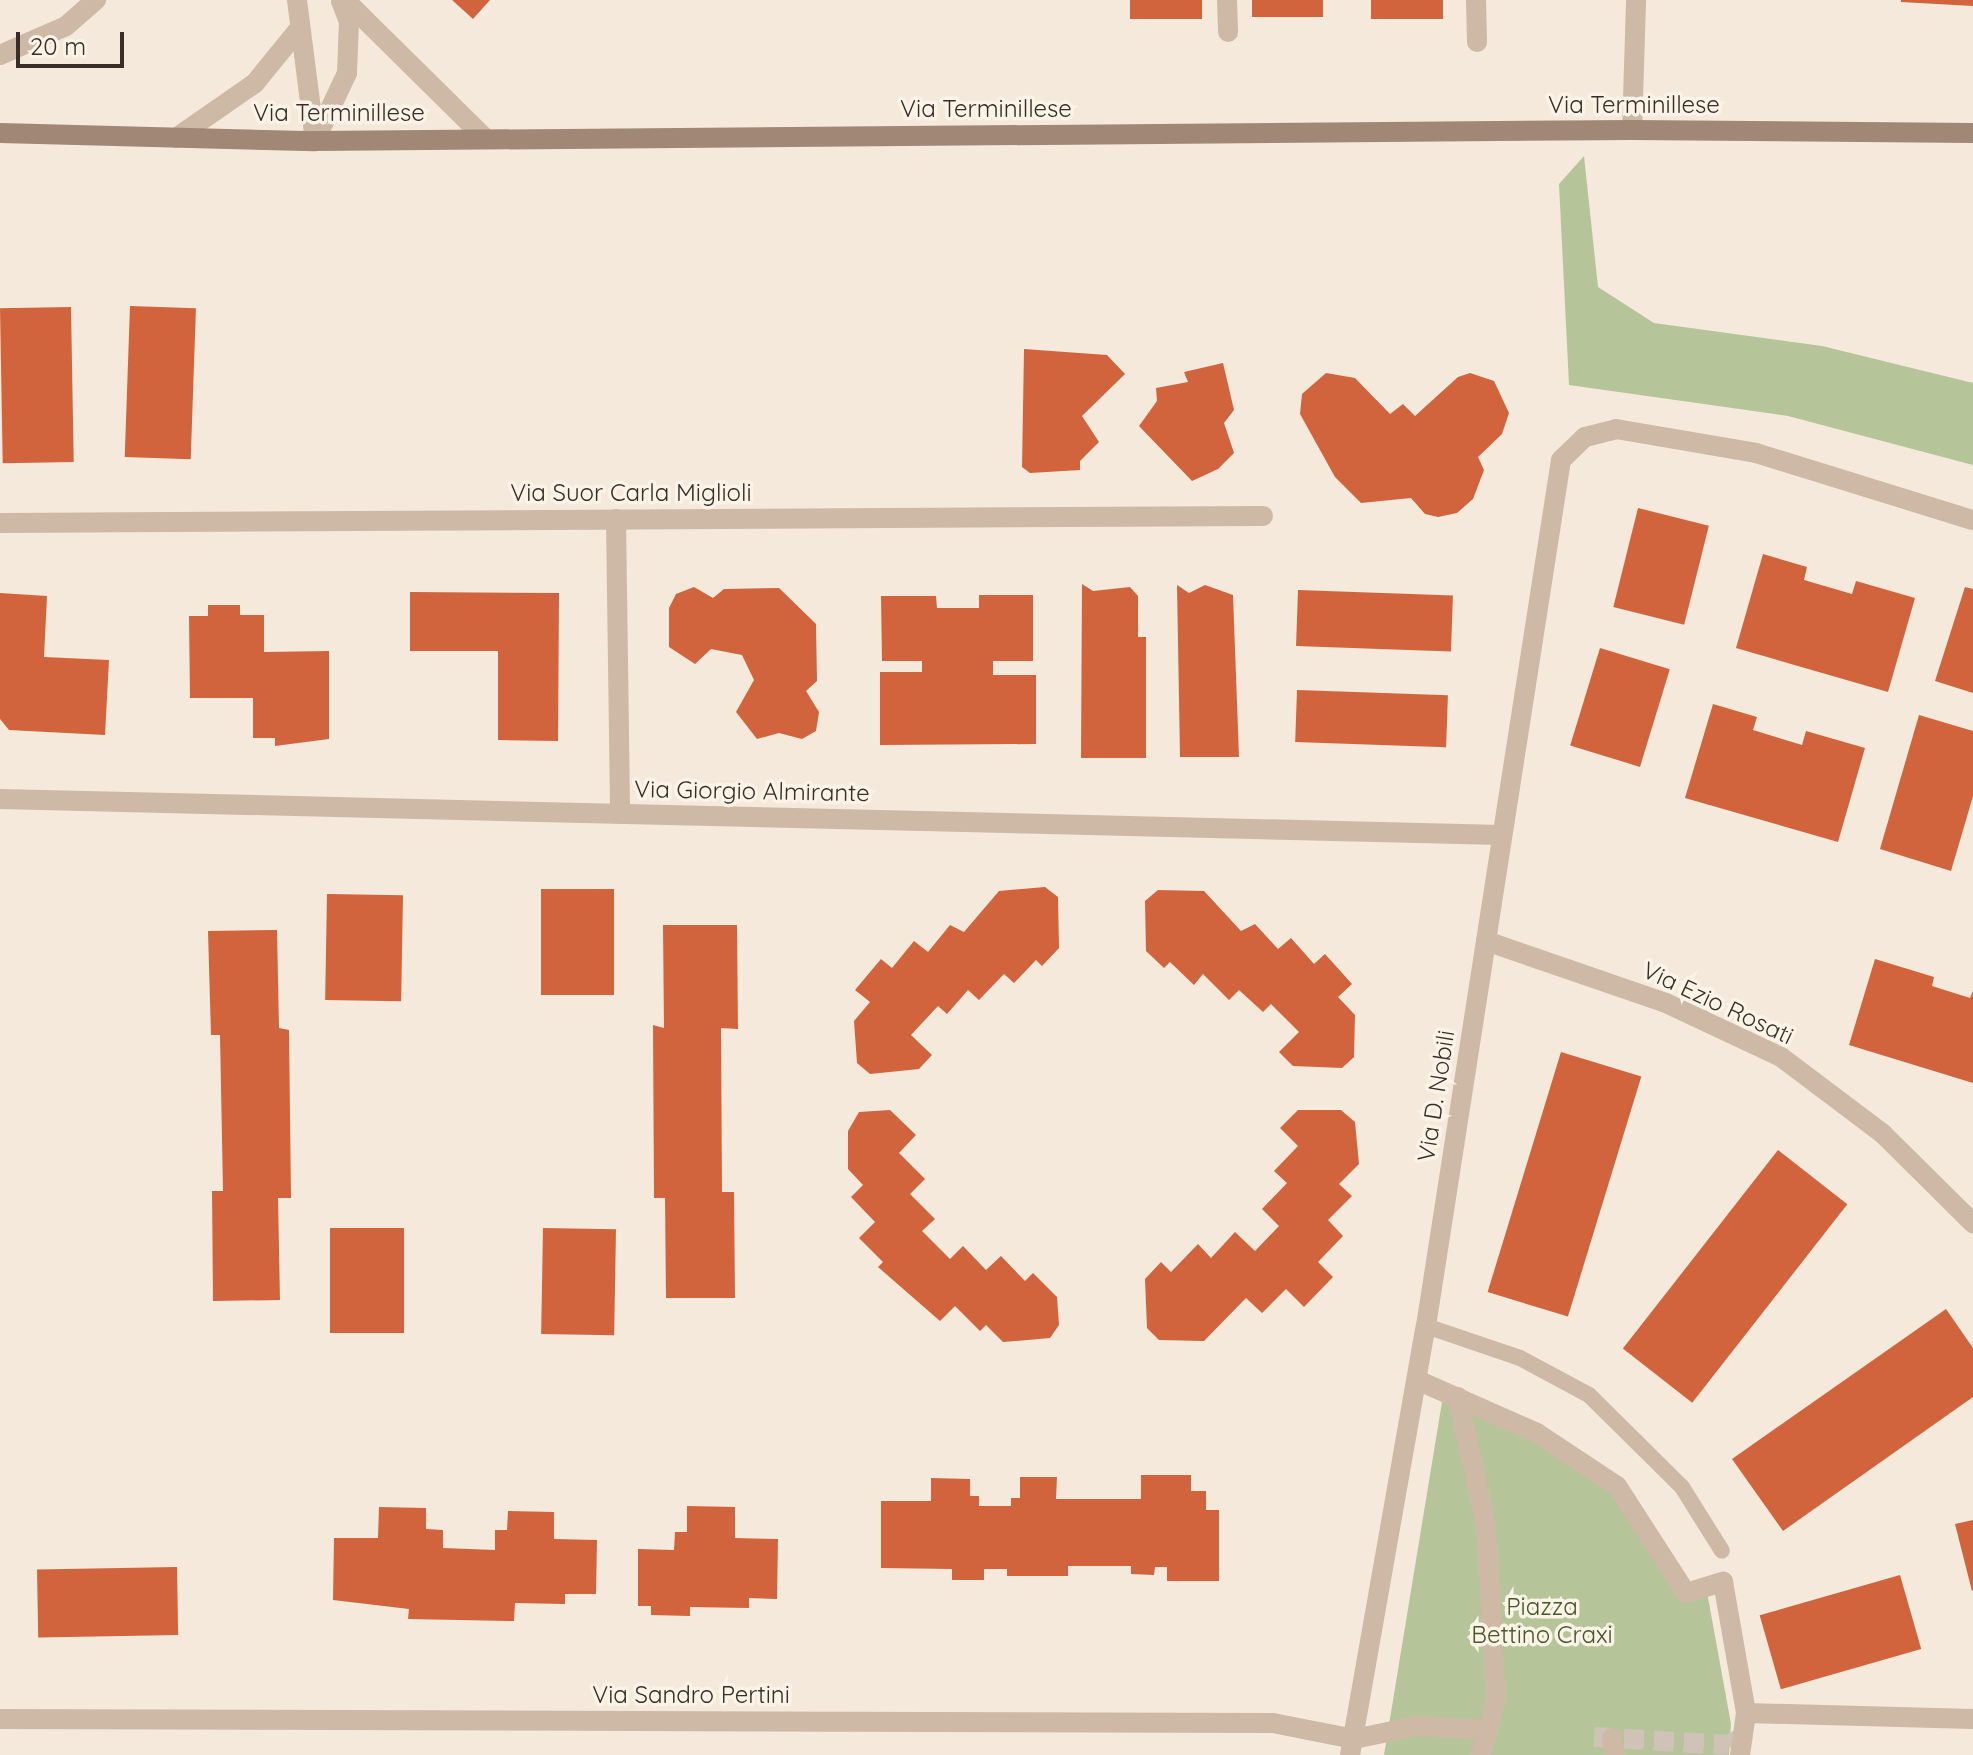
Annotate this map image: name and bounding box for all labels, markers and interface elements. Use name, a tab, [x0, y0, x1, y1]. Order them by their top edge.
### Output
scale bar	[20, 16, 128, 66]
text: 20 m	[30, 31, 86, 61]
street label: Via Terminillese	[1548, 91, 1720, 119]
street label: Via Terminillese	[900, 95, 1072, 123]
street label: Via Terminillese	[253, 99, 425, 127]
street label: Via Suor Carla Miglioli	[510, 479, 752, 507]
street label: Via Giorgio Almirante	[634, 775, 870, 807]
street label: Via Ezio Rosati	[1638, 955, 1798, 1051]
street label: Via D. Nobili	[1411, 1028, 1461, 1164]
park label: Piazza Bettino Craxi	[1471, 1593, 1613, 1649]
street label: Via Sandro Pertini	[592, 1681, 790, 1709]

